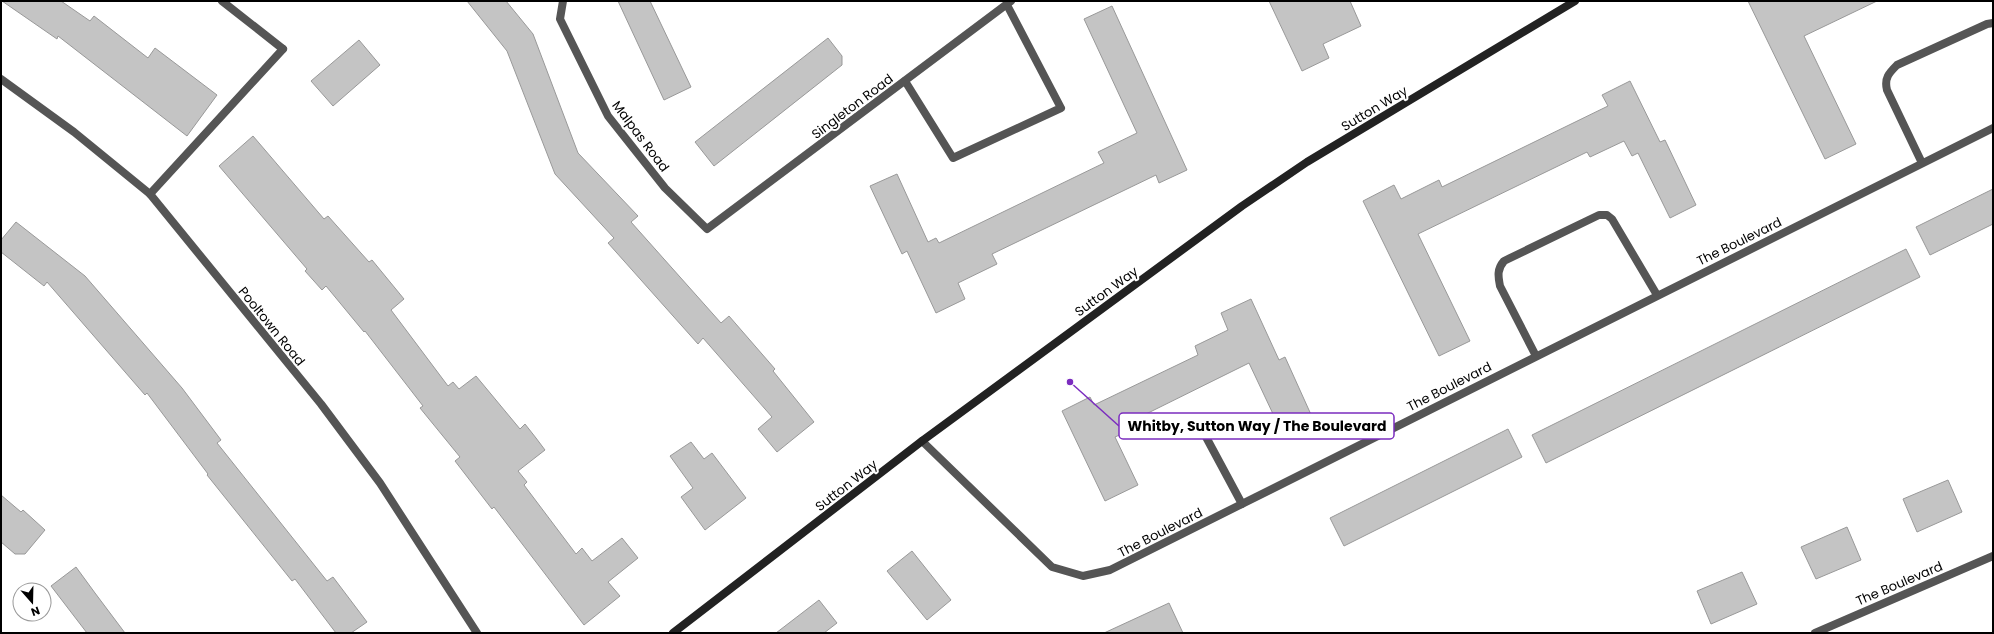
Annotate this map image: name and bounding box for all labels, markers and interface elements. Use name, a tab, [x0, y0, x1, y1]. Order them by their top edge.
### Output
street label: Singleton Road	[808, 69, 897, 143]
street label: Sutton Way	[1338, 81, 1412, 136]
street label: Malpas Road	[607, 97, 674, 176]
street label: The Boulevard	[1693, 213, 1785, 270]
street label: Sutton Way	[1071, 261, 1142, 321]
street label: Pooltown Road	[234, 283, 309, 370]
street label: The Boulevard	[1404, 357, 1495, 416]
callout: Whitby, Sutton Way / The Boulevard	[1119, 413, 1394, 439]
text: Whitby, Sutton Way / The Boulevard	[1128, 416, 1386, 436]
street label: Sutton Way	[811, 455, 882, 516]
street label: The Boulevard	[1115, 503, 1206, 562]
street label: The Boulevard	[1853, 557, 1945, 610]
north arrow	[12, 582, 52, 622]
text: N	[29, 602, 42, 620]

